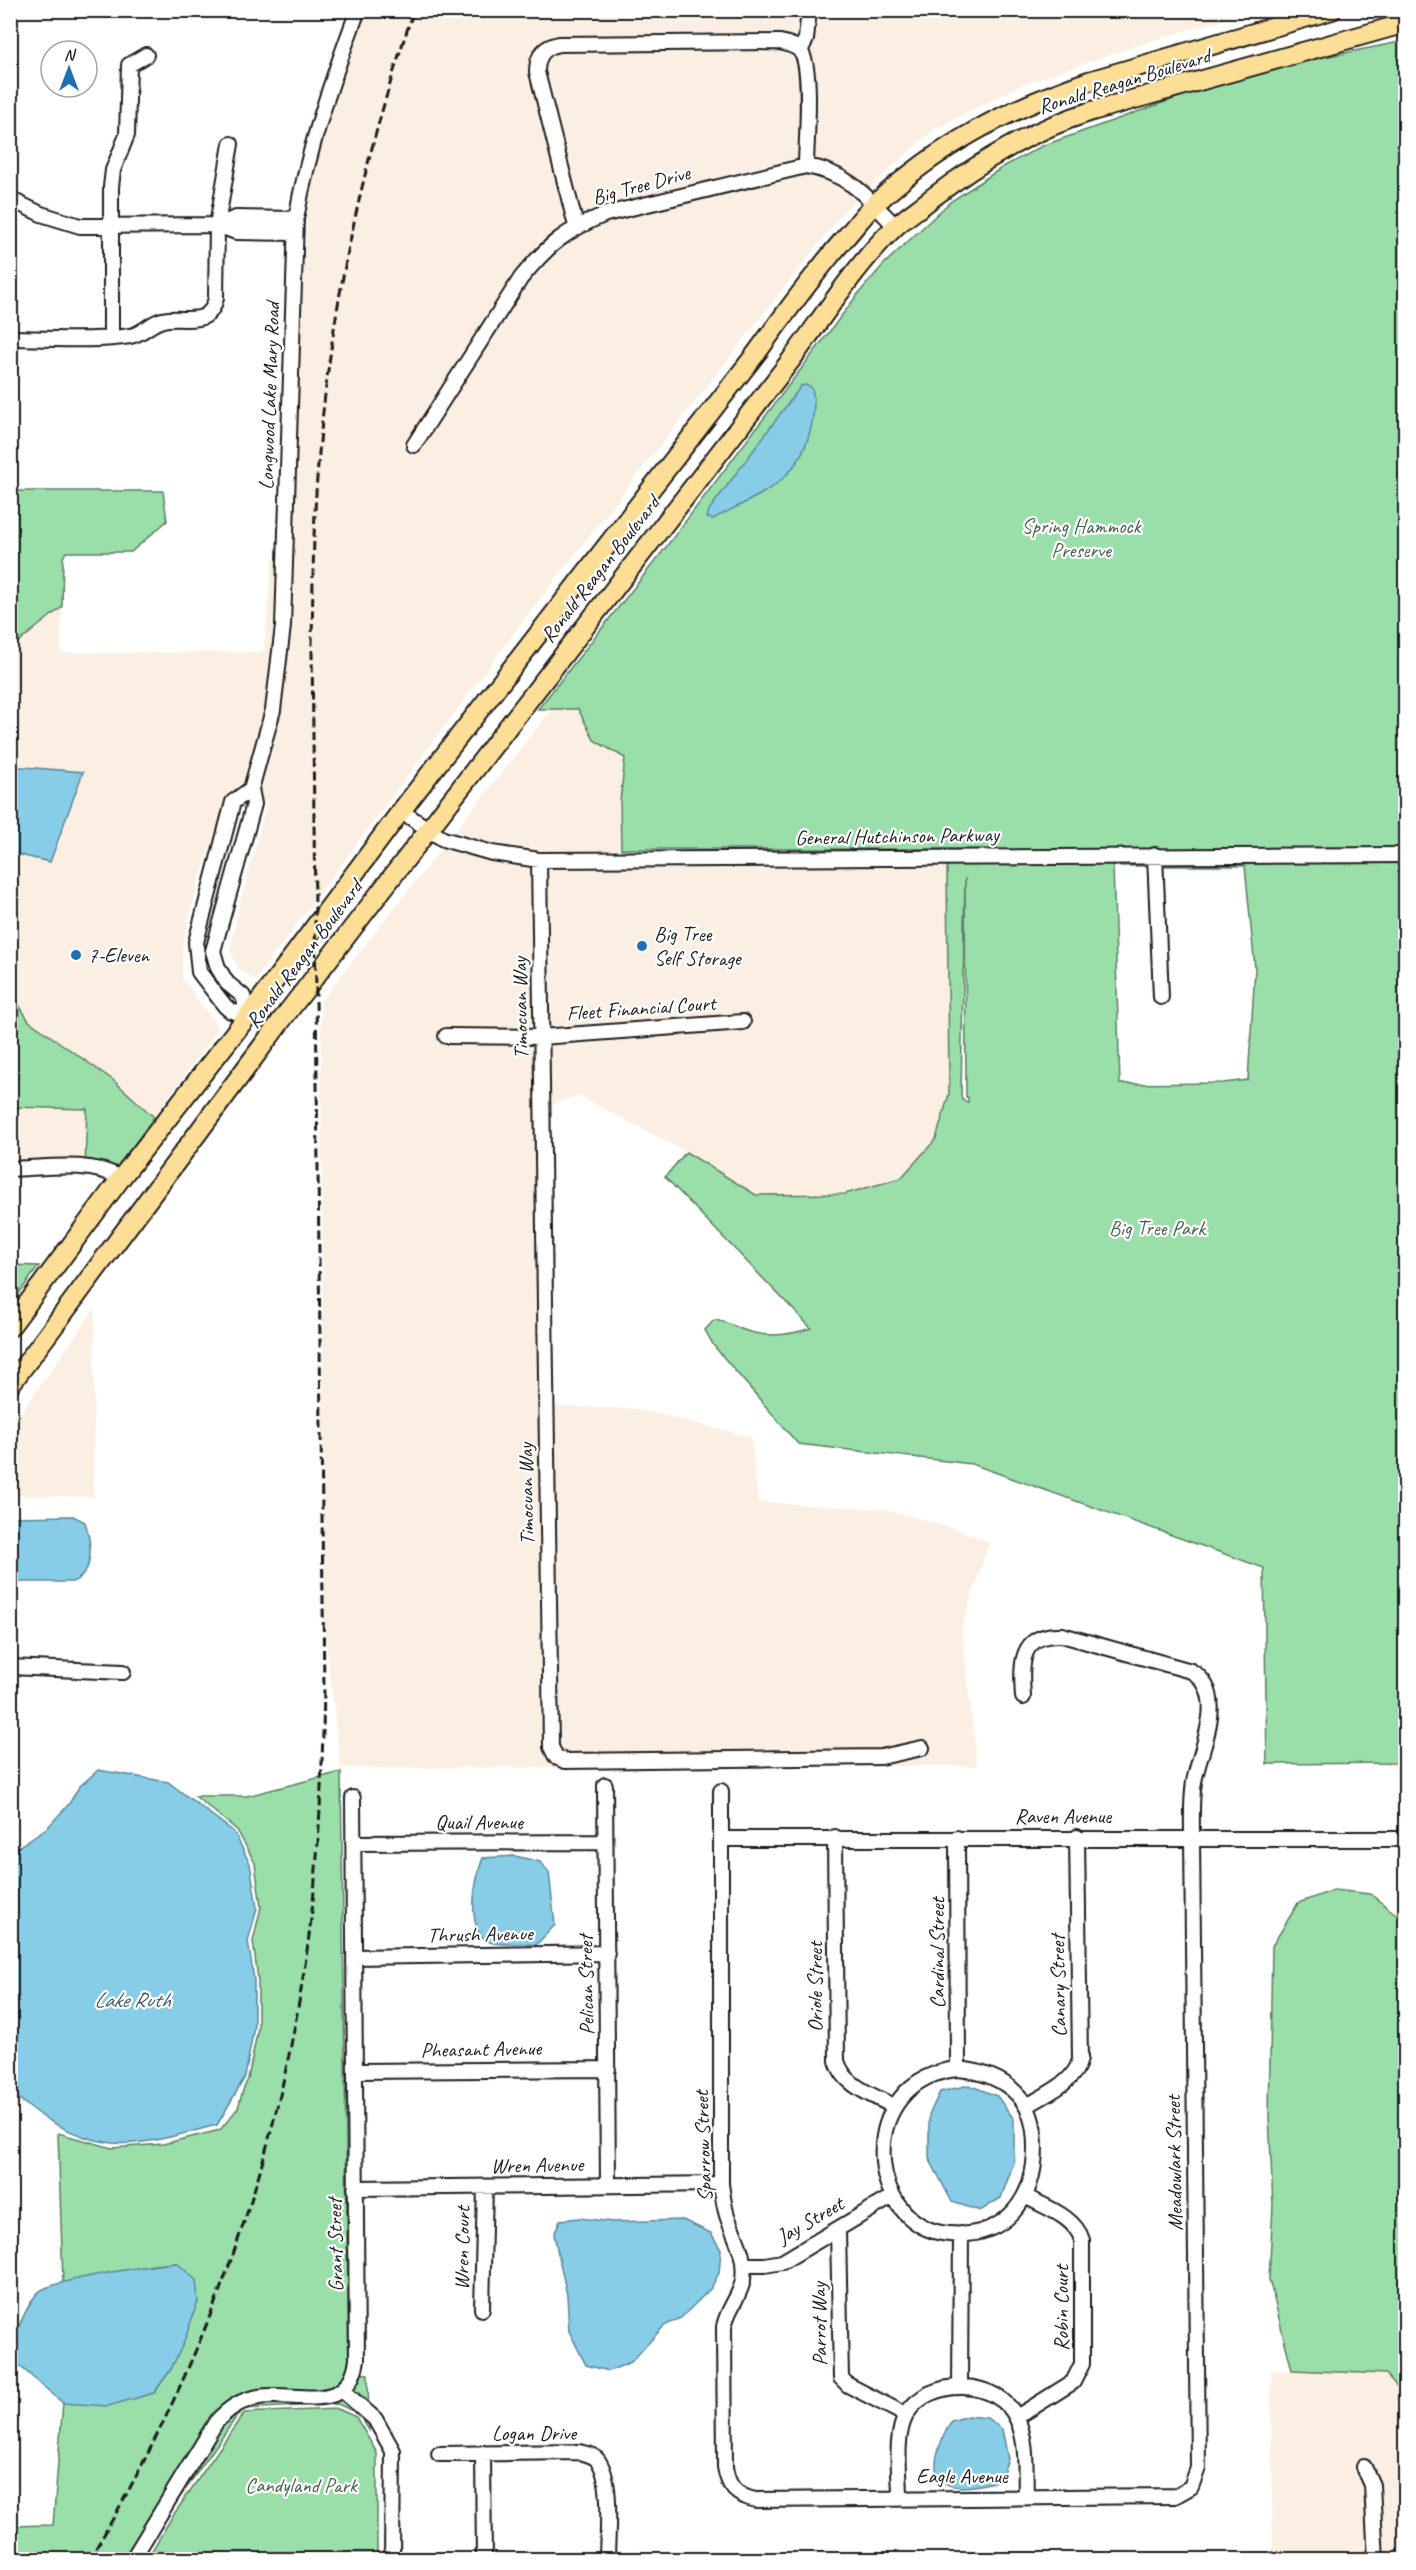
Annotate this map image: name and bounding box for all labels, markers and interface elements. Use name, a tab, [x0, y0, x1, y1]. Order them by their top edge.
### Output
north arrow	[39, 39, 99, 99]
street label: Ronald Reagan Boulevard	[1035, 42, 1216, 120]
text: N	[64, 45, 77, 65]
street label: Big Tree Drive	[589, 159, 694, 211]
street label: Longwood Lake Mary Road	[253, 298, 285, 490]
street label: Ronald Reagan Boulevard	[535, 488, 667, 647]
park label: Spring Hammock Preserve	[1021, 513, 1142, 563]
street label: General Hutchinson Parkway	[795, 821, 1001, 851]
street label: Ronald Reagan Boulevard	[240, 873, 370, 1033]
place label: Big Tree Self Storage	[654, 921, 743, 971]
marker: Big Tree Self Storage	[635, 939, 649, 953]
place label: 7-Eleven	[88, 942, 151, 968]
marker: 7-Eleven	[69, 948, 83, 962]
street label: Timocuan Way	[506, 955, 534, 1059]
street label: Fleet Financial Court	[566, 990, 718, 1026]
park label: Big Tree Park	[1109, 1215, 1207, 1241]
street label: Timocuan Way	[512, 1441, 540, 1545]
street label: Raven Avenue	[1015, 1803, 1112, 1829]
street label: Quail Avenue	[435, 1809, 524, 1835]
street label: Cardinal Street	[924, 1896, 950, 2008]
street label: Thrush Avenue	[427, 1920, 535, 1948]
street label: Canary Street	[1044, 1931, 1072, 2037]
street label: Pelican Street	[572, 1932, 600, 2035]
street label: Oriole Street	[802, 1940, 828, 2032]
water label: Lake Ruth	[94, 1986, 172, 2014]
street label: Pheasant Avenue	[421, 2035, 543, 2063]
street label: Sparrow Street	[688, 2088, 718, 2202]
street label: Meadowlark Street	[1160, 2093, 1188, 2231]
street label: Wren Avenue	[491, 2151, 586, 2179]
street label: Jay Street	[771, 2190, 850, 2250]
street label: Grant Street	[321, 2195, 349, 2292]
street label: Wren Court	[448, 2204, 476, 2290]
street label: Robin Court	[1048, 2263, 1074, 2351]
street label: Parrot Way	[805, 2280, 833, 2366]
street label: Logan Drive	[492, 2420, 578, 2446]
street label: Eagle Avenue	[916, 2463, 1009, 2489]
park label: Candyland Park	[245, 2472, 358, 2498]

